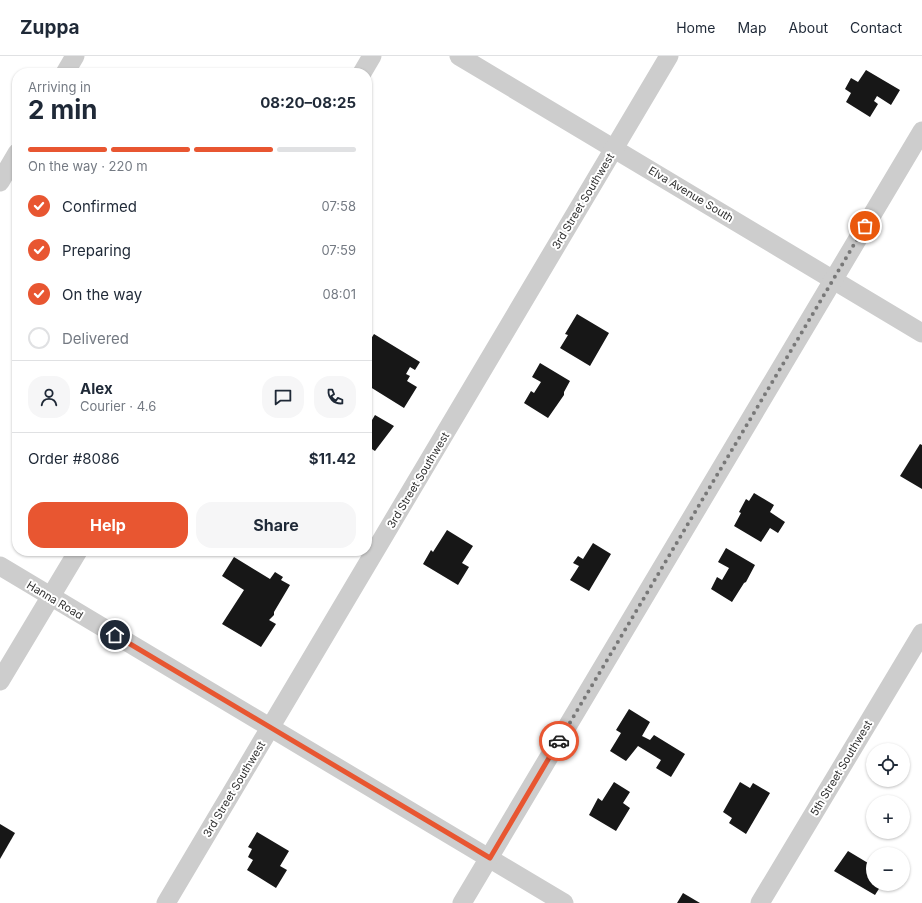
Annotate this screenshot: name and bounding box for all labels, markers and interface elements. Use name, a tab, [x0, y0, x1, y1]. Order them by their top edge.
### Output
text: Zuppa	[20, 16, 80, 39]
text: Home	[676, 19, 715, 36]
text: Map	[737, 19, 767, 36]
text: About	[789, 19, 828, 36]
text: Contact	[850, 19, 902, 36]
text: Arriving in	[28, 79, 91, 95]
text: 08:20–08:25	[260, 93, 356, 112]
text: 2 min	[28, 94, 98, 125]
street label: 3rd Street Southwest	[549, 150, 617, 252]
text: On the way · 220 m	[28, 158, 148, 174]
street label: Elva Avenue South	[646, 163, 736, 225]
icon: check	[28, 195, 50, 217]
text: Confirmed	[62, 197, 137, 216]
text: 07:58	[321, 198, 356, 214]
pin	[848, 209, 882, 243]
icon: bag	[854, 215, 876, 237]
icon: check	[28, 239, 50, 261]
text: Preparing	[62, 241, 131, 260]
text: 07:59	[321, 242, 356, 258]
icon: check	[28, 283, 50, 305]
text: On the way	[62, 285, 142, 304]
text: 08:01	[323, 286, 356, 302]
text: Delivered	[62, 329, 129, 348]
button: person	[28, 376, 70, 418]
button: chat	[262, 376, 304, 418]
button: phone	[314, 376, 356, 418]
text: Alex	[80, 379, 113, 398]
text: Courier · 4.6	[80, 398, 156, 414]
street label: 3rd Street Southwest	[384, 429, 452, 531]
text: Order #8086	[28, 449, 120, 468]
text: $11.42	[309, 449, 356, 468]
button: Help	[28, 502, 188, 548]
button: Share	[196, 502, 356, 548]
street label: Hanna Road	[24, 578, 86, 622]
pin	[98, 618, 132, 652]
icon: home	[104, 624, 126, 646]
street label: 5th Street Southwest	[807, 717, 875, 818]
courier	[539, 721, 579, 761]
icon: car	[548, 730, 570, 752]
street label: 3rd Street Southwest	[200, 738, 268, 840]
map controls	[866, 743, 910, 891]
button: locate	[866, 743, 910, 787]
button: +	[866, 795, 910, 839]
button: −	[866, 847, 910, 891]

